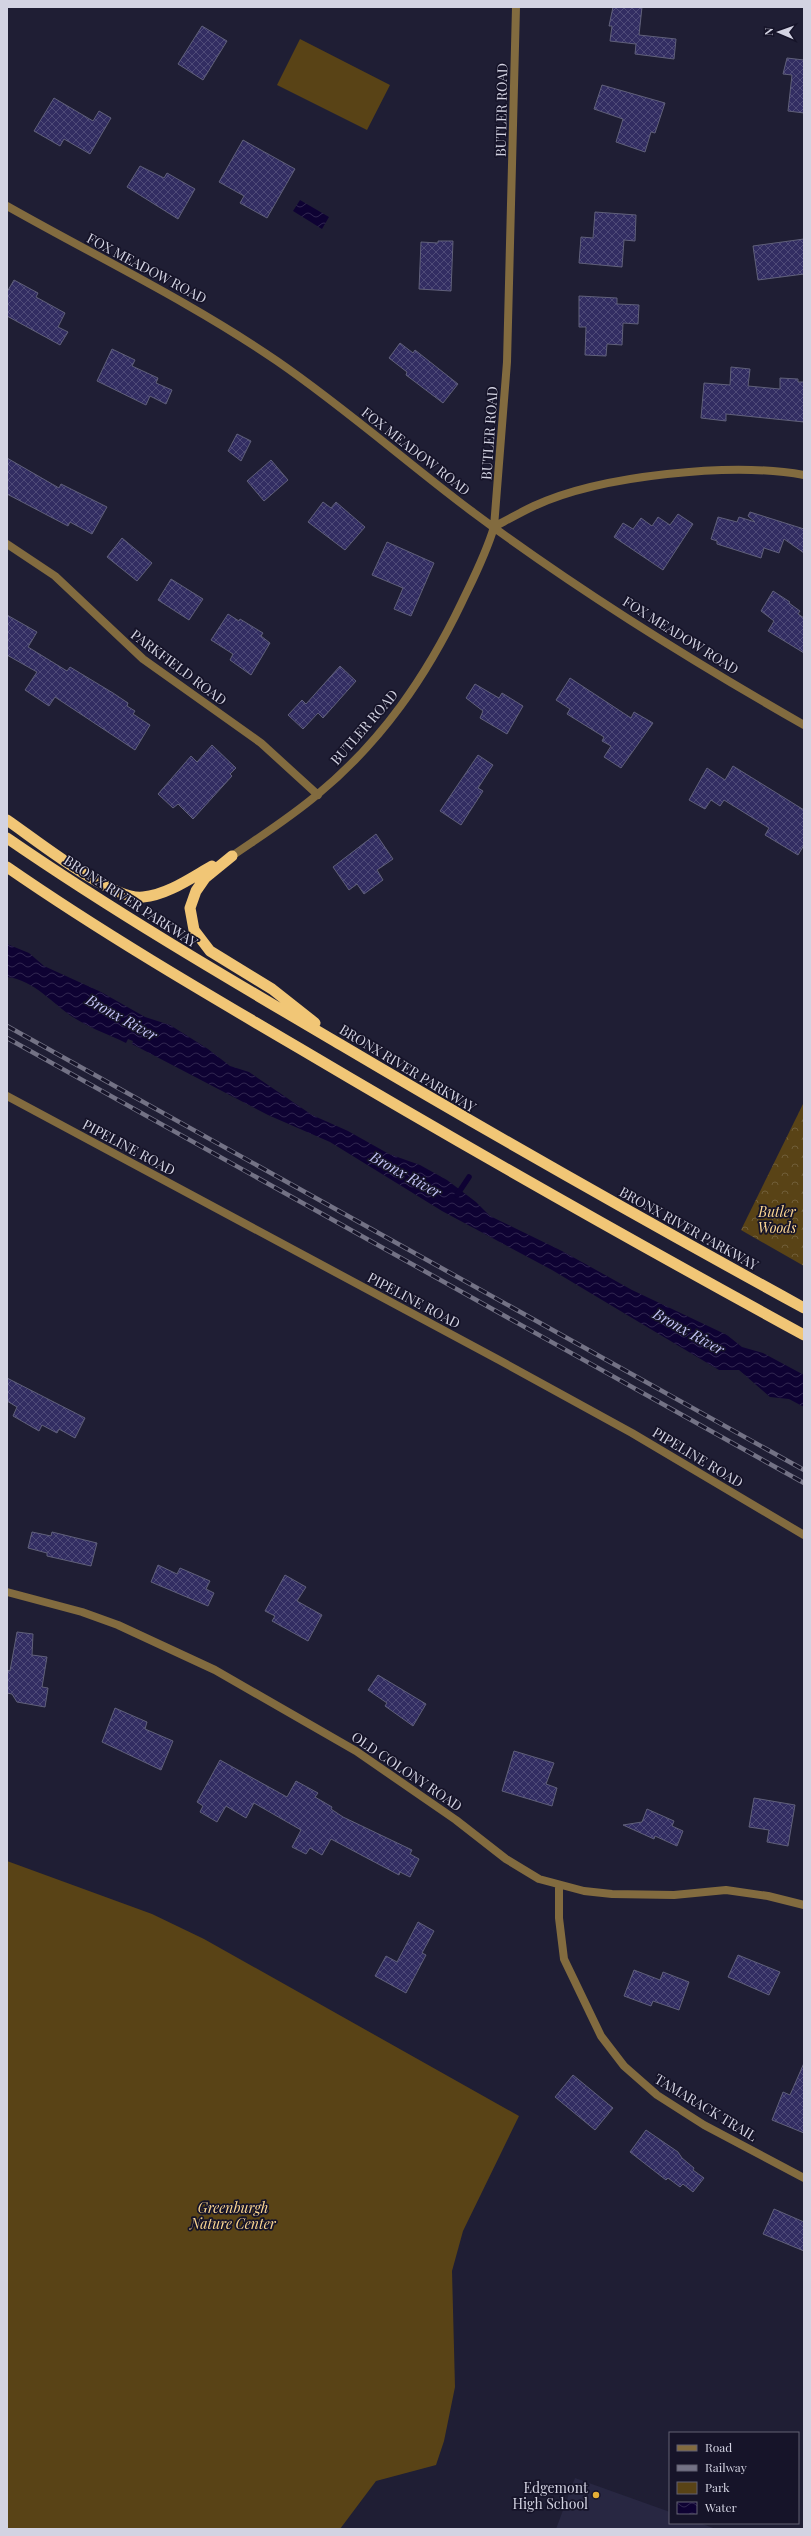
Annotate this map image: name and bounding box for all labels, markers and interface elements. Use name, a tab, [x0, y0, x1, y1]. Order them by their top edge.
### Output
north arrow	[759, 12, 799, 52]
text: N	[761, 27, 776, 36]
street label: BUTLER ROAD	[491, 63, 511, 157]
street label: FOX MEADOW ROAD	[84, 228, 210, 308]
street label: BUTLER ROAD	[476, 385, 502, 481]
street label: FOX MEADOW ROAD	[358, 403, 474, 499]
street label: FOX MEADOW ROAD	[619, 592, 743, 678]
street label: PARKFIELD ROAD	[127, 625, 231, 709]
street label: BUTLER ROAD	[326, 685, 402, 769]
street label: BRONX RIVER PARKWAY	[60, 850, 202, 952]
water label: Bronx River	[82, 989, 162, 1045]
street label: BRONX RIVER PARKWAY	[336, 1020, 480, 1117]
street label: PIPELINE ROAD	[79, 1115, 179, 1179]
water label: Bronx River	[366, 1146, 446, 1202]
street label: BRONX RIVER PARKWAY	[616, 1182, 763, 1275]
park label: Butler Woods	[757, 1202, 797, 1237]
street label: PIPELINE ROAD	[364, 1268, 464, 1332]
water label: Bronx River	[649, 1303, 729, 1359]
street label: PIPELINE ROAD	[649, 1422, 747, 1492]
street label: OLD COLONY ROAD	[348, 1727, 466, 1815]
street label: TAMARACK TRAIL	[651, 2069, 761, 2145]
park label: Greenburgh Nature Center	[188, 2198, 277, 2233]
legend	[669, 2432, 799, 2524]
text: Road	[705, 2439, 732, 2455]
text: Railway	[705, 2459, 747, 2475]
place label: Edgemont High School	[512, 2478, 589, 2513]
text: Park	[705, 2479, 730, 2495]
marker: Edgemont High School	[591, 2490, 601, 2500]
text: Water	[704, 2499, 738, 2515]

